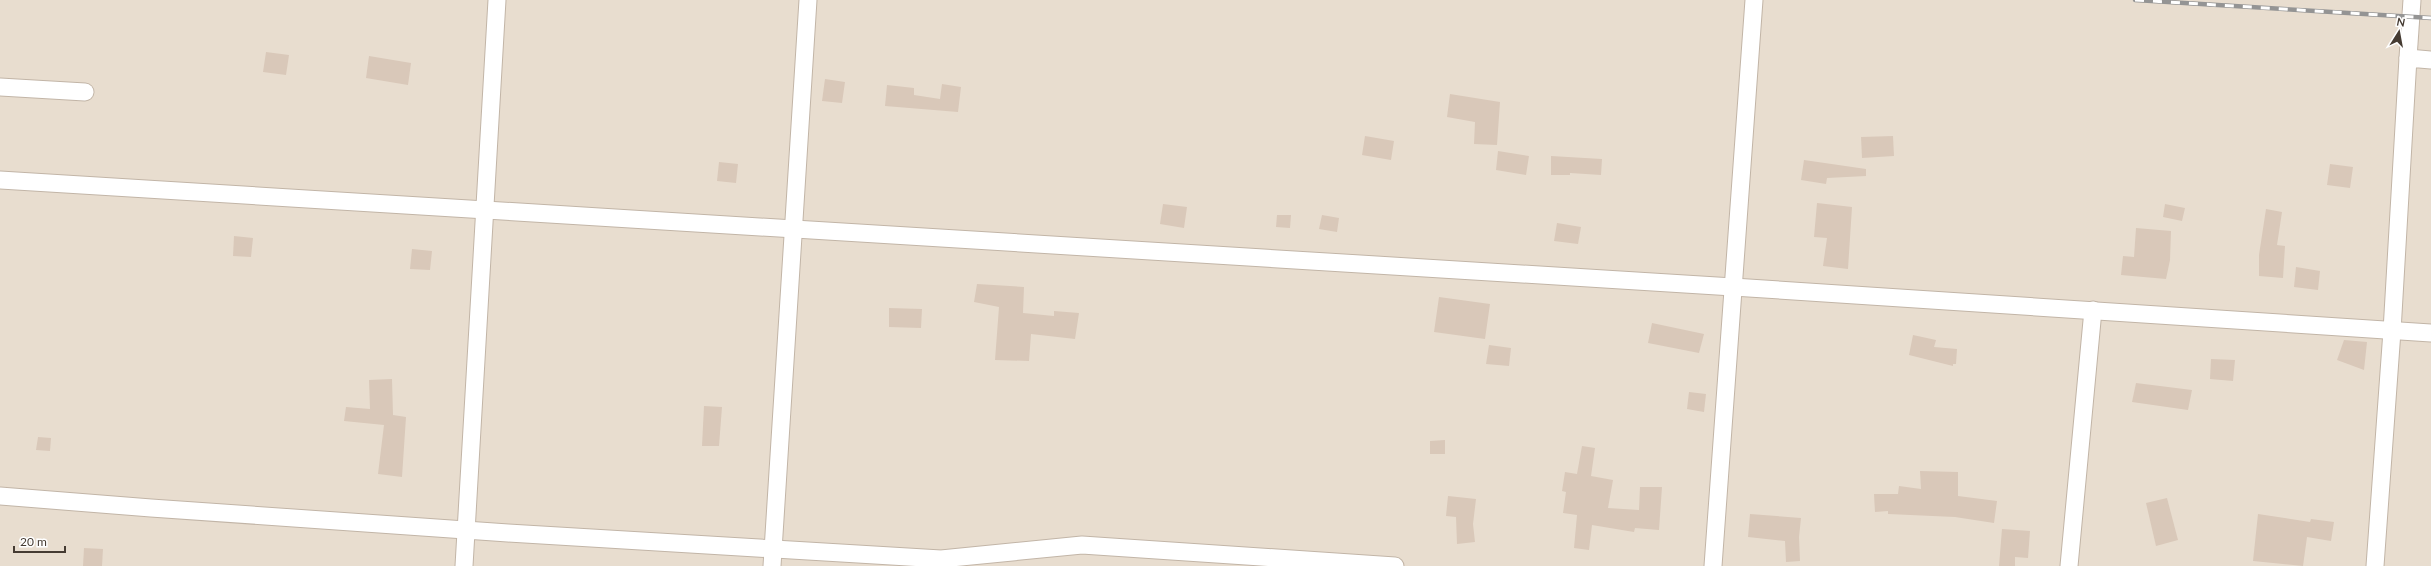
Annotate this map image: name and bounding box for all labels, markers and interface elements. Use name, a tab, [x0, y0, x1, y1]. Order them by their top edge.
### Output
north arrow	[2379, 12, 2419, 52]
text: N	[2396, 15, 2406, 29]
scale bar	[14, 528, 65, 554]
text: 20 m	[20, 534, 47, 549]

